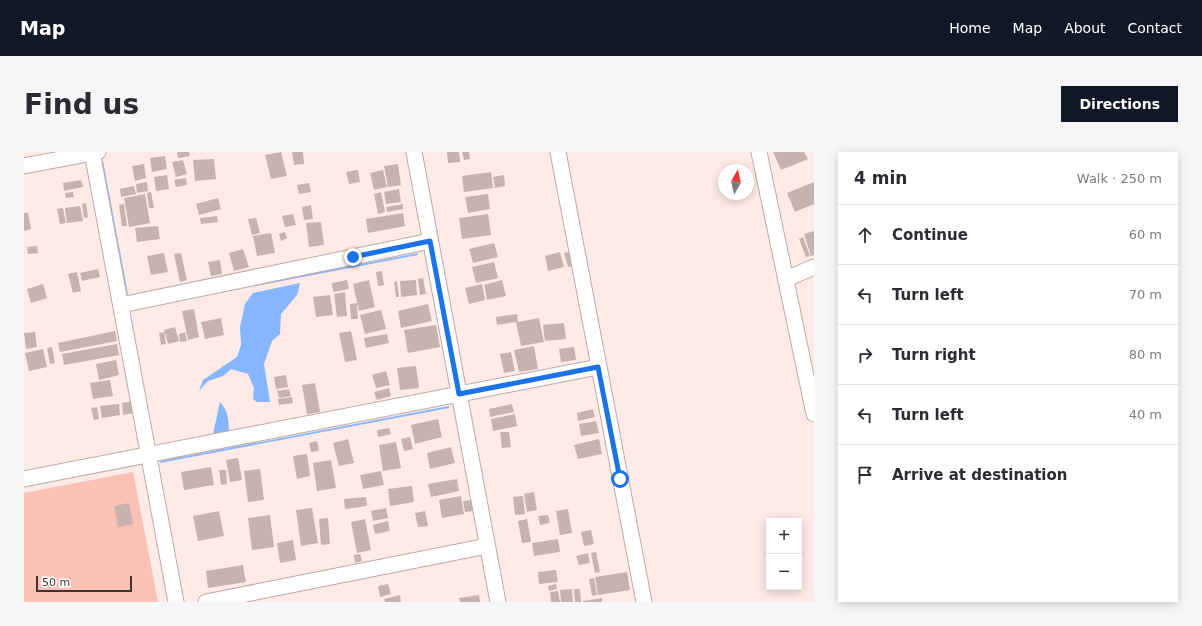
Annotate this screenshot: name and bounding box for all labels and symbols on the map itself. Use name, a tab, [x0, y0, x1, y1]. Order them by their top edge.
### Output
north arrow	[718, 164, 754, 200]
route end	[344, 248, 362, 266]
route start	[611, 470, 629, 488]
scale bar	[36, 574, 132, 593]

